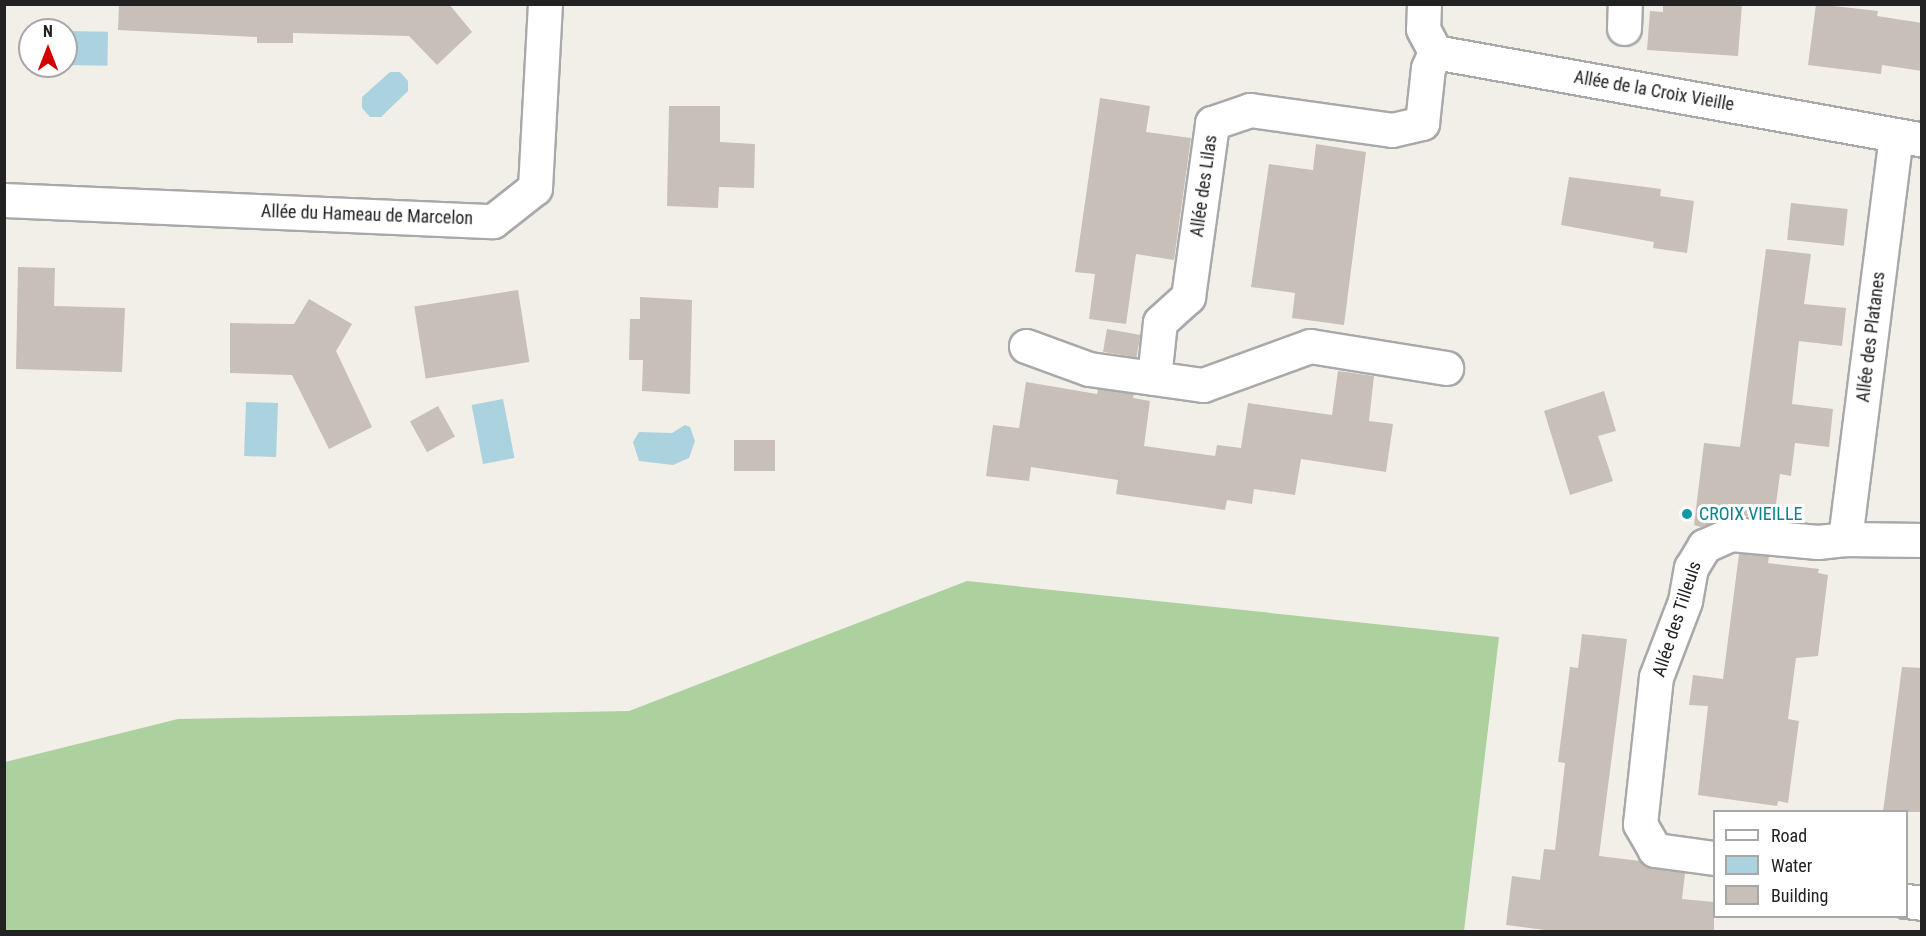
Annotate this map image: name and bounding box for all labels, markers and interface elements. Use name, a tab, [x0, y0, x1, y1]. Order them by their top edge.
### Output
north arrow	[18, 18, 78, 78]
text: N	[43, 22, 53, 41]
street label: Allée de la Croix Vieille	[1572, 66, 1736, 116]
street label: Allée des Lilas	[1186, 133, 1222, 239]
street label: Allée du Hameau de Marcelon	[261, 201, 473, 229]
street label: Allée des Platanes	[1852, 270, 1890, 404]
place label: CROIX VIEILLE	[1699, 503, 1802, 525]
marker: CROIX VIEILLE	[1680, 507, 1694, 521]
street label: Allée des Tilleuls	[1648, 558, 1706, 680]
legend	[1713, 810, 1908, 918]
text: Road	[1771, 825, 1807, 846]
text: Water	[1771, 855, 1812, 876]
text: Building	[1771, 885, 1828, 906]

